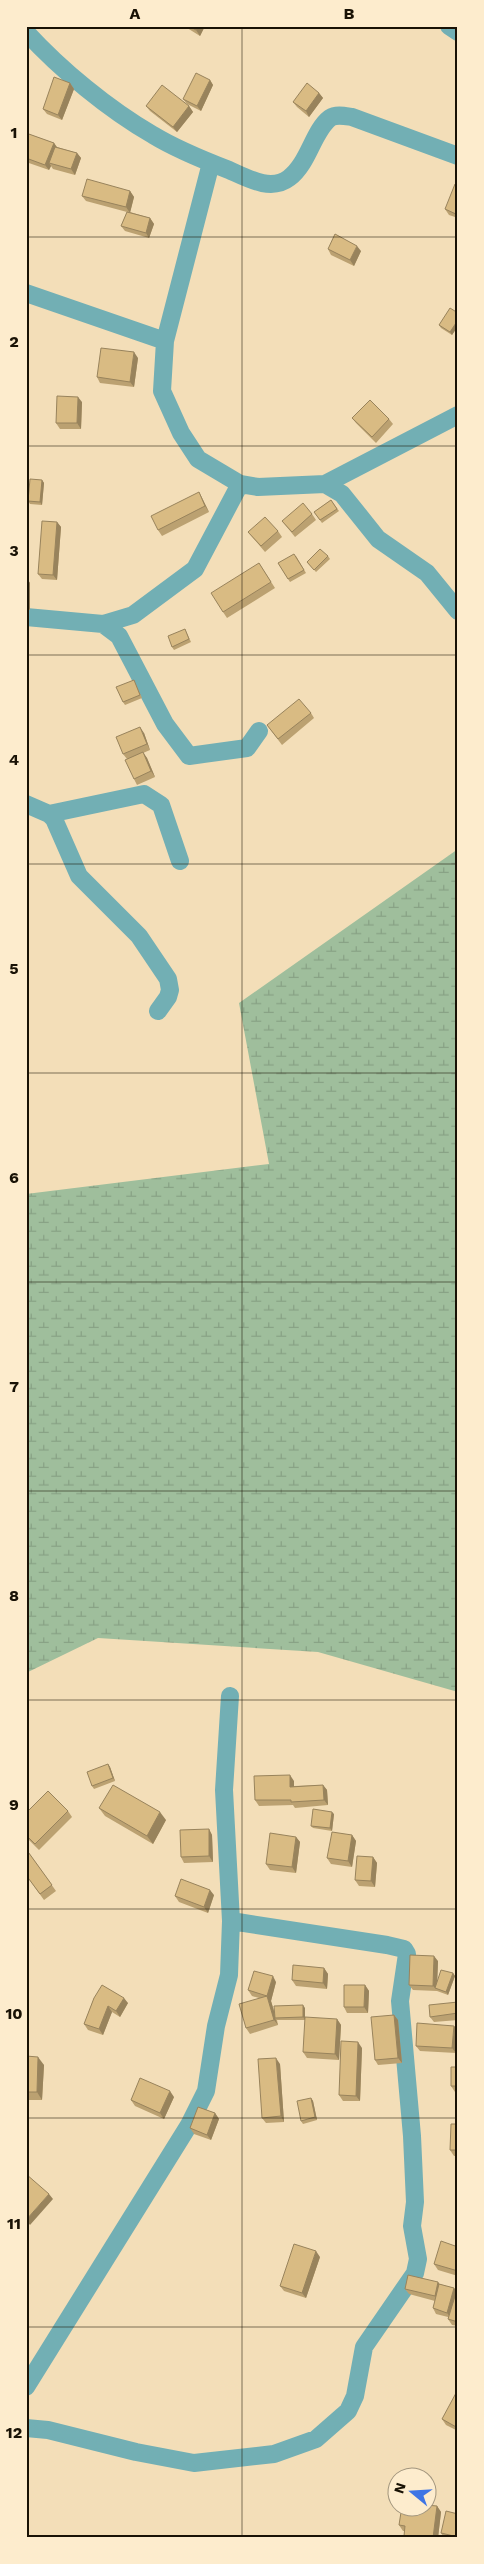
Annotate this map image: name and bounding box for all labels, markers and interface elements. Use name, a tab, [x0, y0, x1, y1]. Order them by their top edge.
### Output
text: A	[130, 4, 141, 23]
text: B	[344, 4, 355, 23]
text: 1	[11, 123, 17, 142]
text: 2	[9, 332, 19, 351]
text: 3	[9, 541, 19, 560]
text: 4	[9, 750, 19, 769]
text: 5	[9, 959, 19, 978]
text: 6	[9, 1168, 19, 1187]
text: 7	[9, 1377, 19, 1396]
text: 8	[9, 1586, 19, 1605]
text: 9	[9, 1795, 19, 1814]
text: 10	[5, 2004, 23, 2023]
text: 11	[7, 2214, 21, 2233]
text: 12	[6, 2423, 22, 2442]
north arrow	[386, 2466, 436, 2516]
text: N	[390, 2481, 409, 2495]

